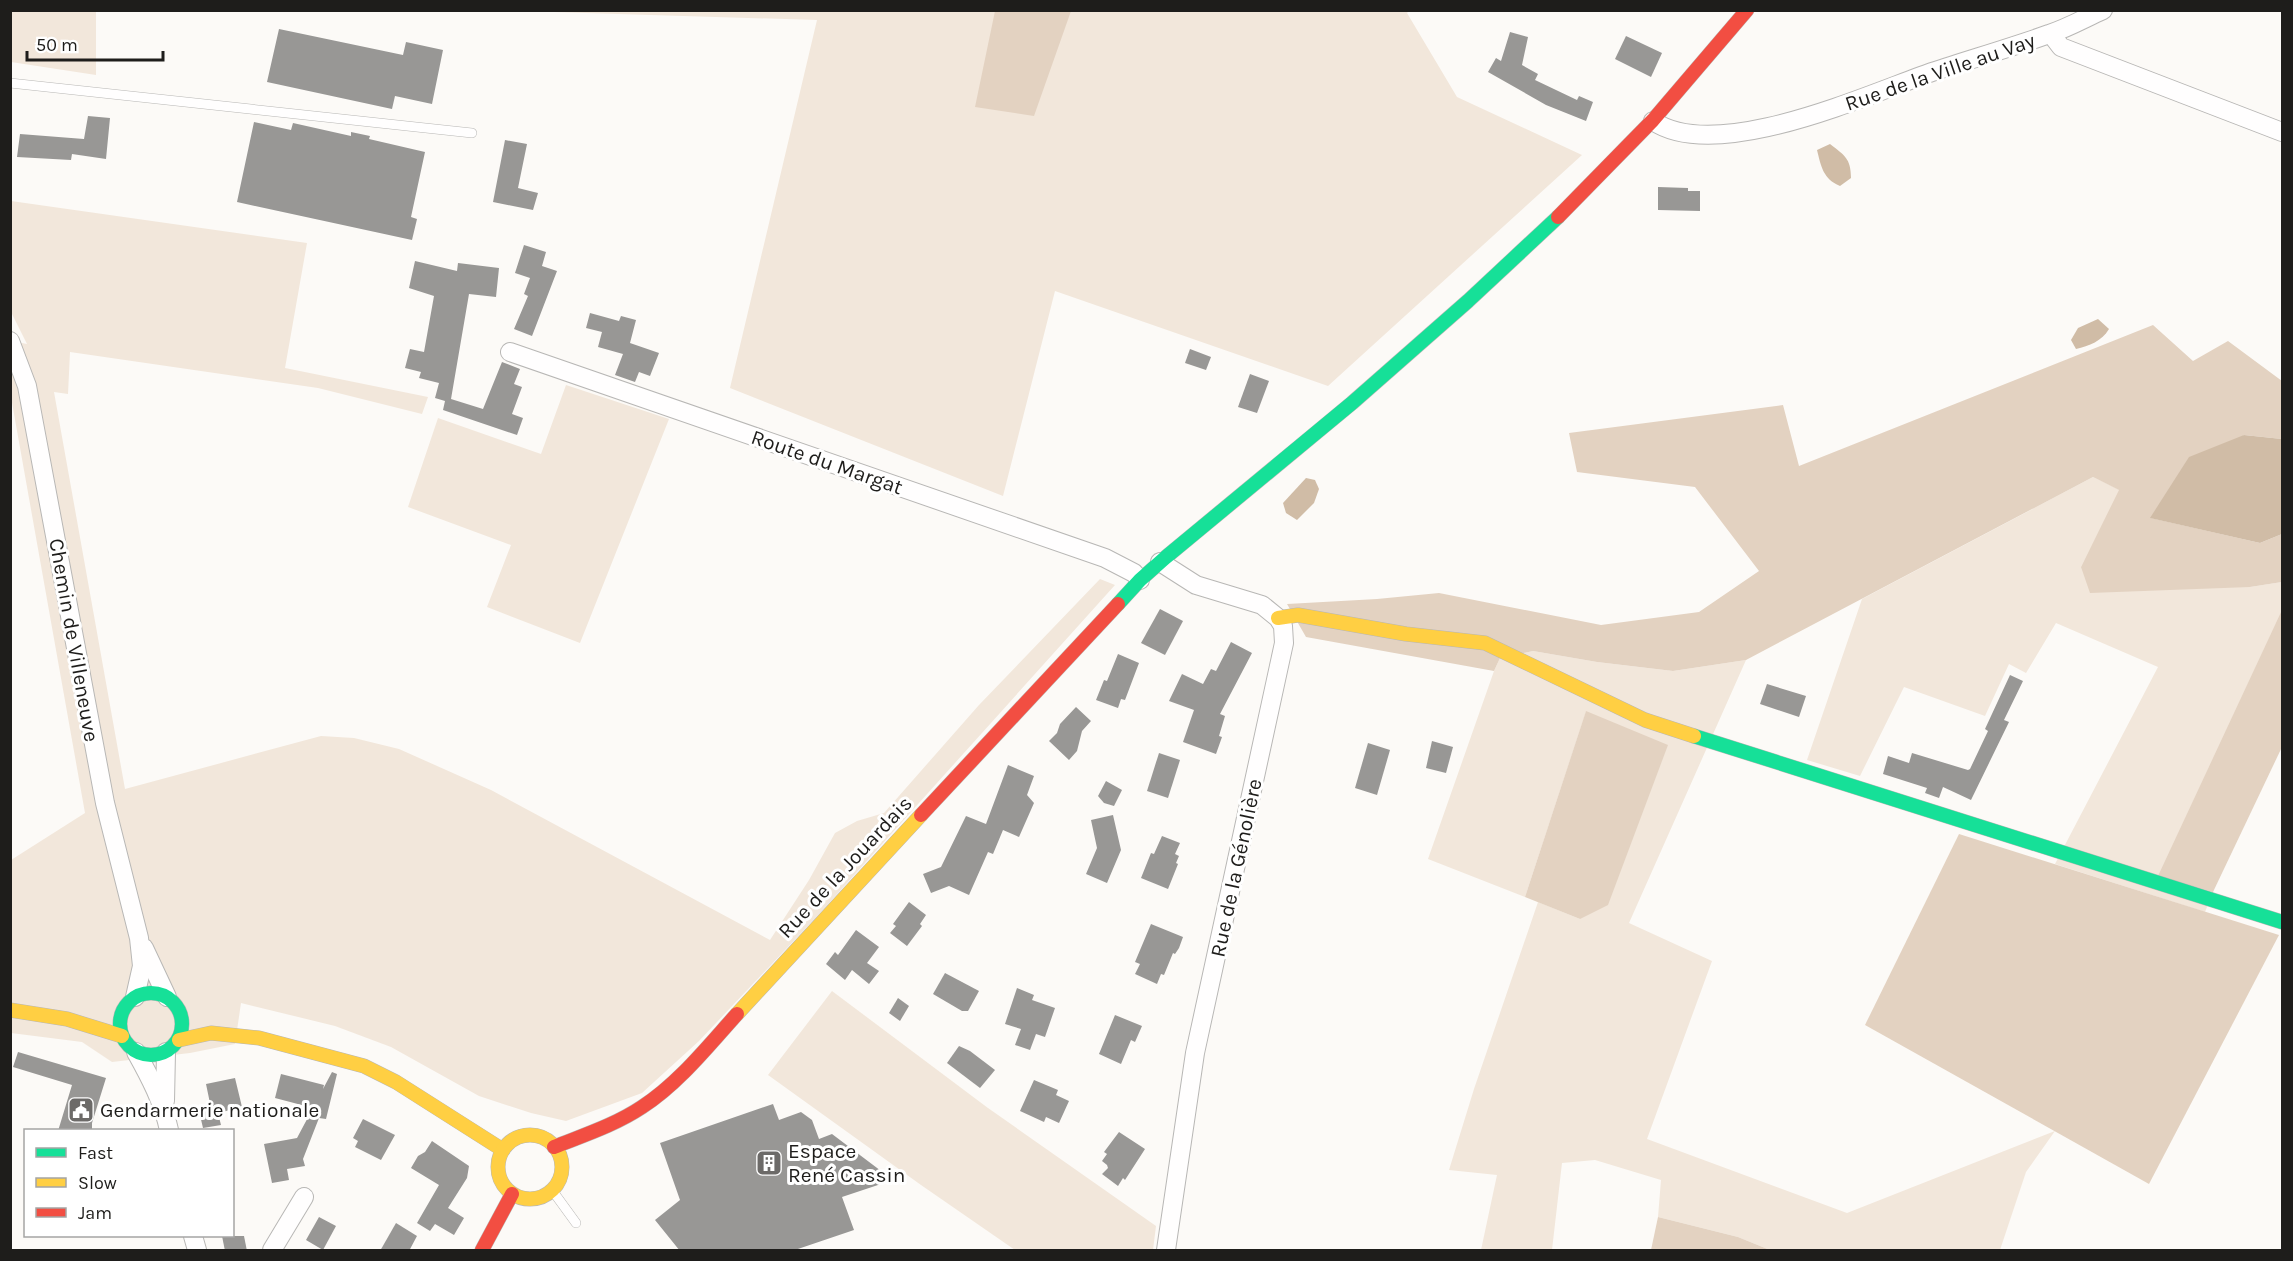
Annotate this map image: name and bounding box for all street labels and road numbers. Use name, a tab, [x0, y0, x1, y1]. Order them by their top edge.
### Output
street label: Rue de la Ville au Vay	[1842, 28, 2038, 116]
street label: Route du Margat	[748, 425, 906, 499]
street label: Chemin de Villeneuve	[44, 536, 104, 744]
street label: Rue de la Génolière	[1205, 777, 1267, 959]
street label: Rue de la Jouardais	[773, 791, 917, 943]

